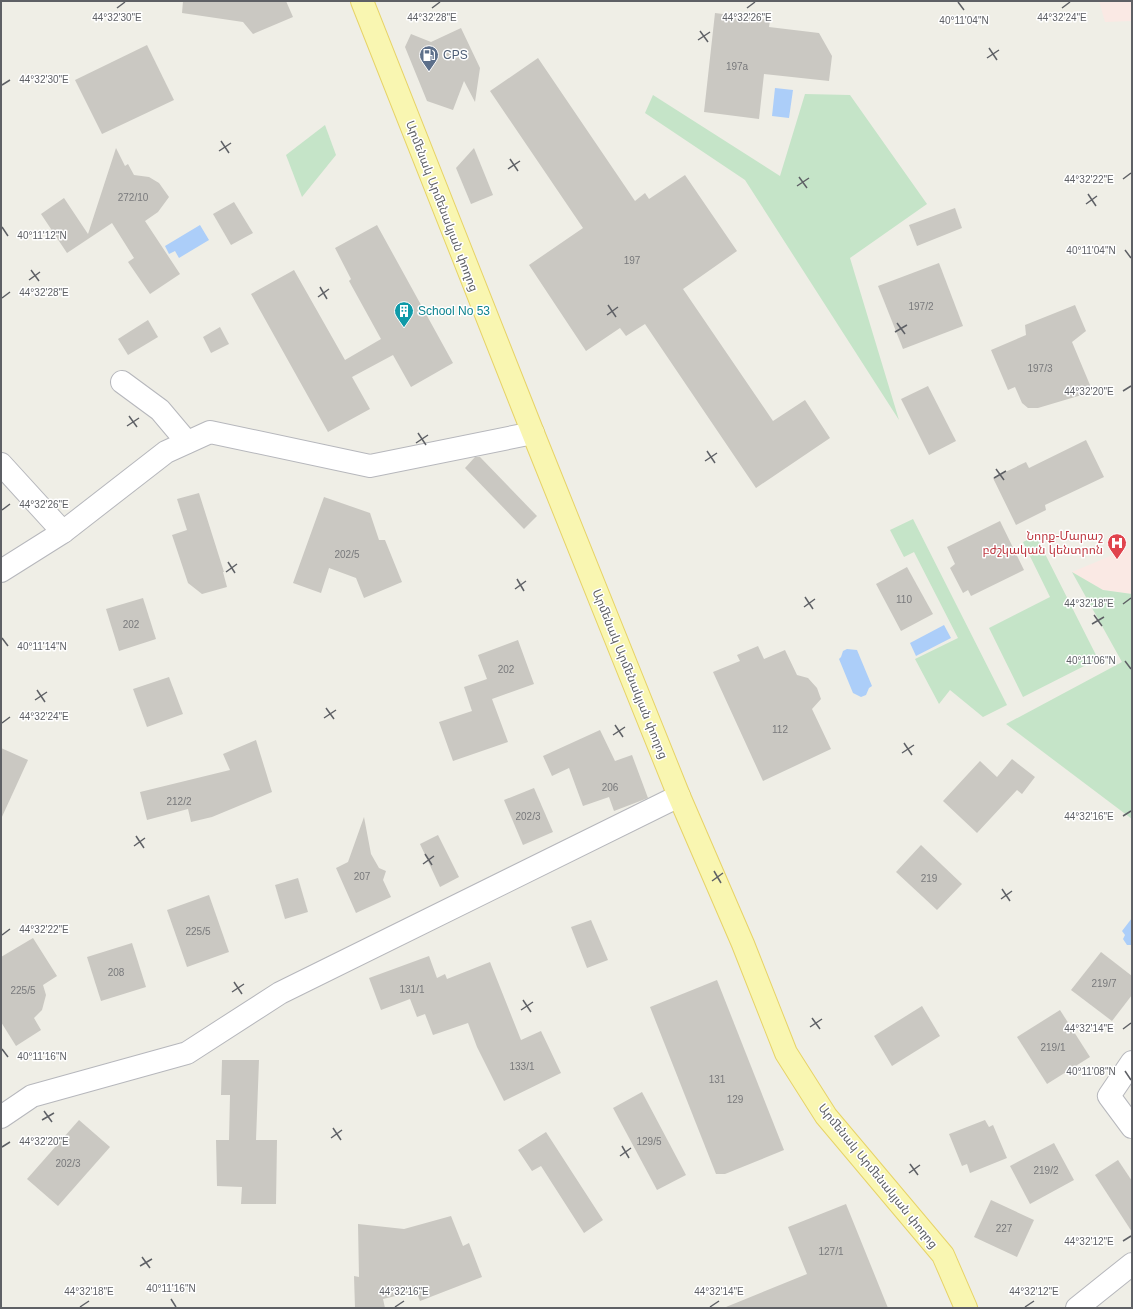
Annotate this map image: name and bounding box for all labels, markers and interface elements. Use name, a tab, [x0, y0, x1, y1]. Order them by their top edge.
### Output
text: 44°32'30"E	[92, 12, 142, 23]
text: 44°32'28"E	[407, 12, 457, 23]
text: 44°32'26"E	[722, 12, 772, 23]
text: 44°32'24"E	[1037, 12, 1087, 23]
text: 40°11'04"N	[939, 15, 989, 26]
fuel station icon: CPS	[418, 44, 440, 72]
place label: CPS	[443, 48, 468, 62]
house number: 197a	[726, 61, 749, 72]
text: 44°32'30"E	[19, 74, 69, 85]
street label: Արմենակ Արմենակյան փողոց	[403, 119, 481, 293]
text: 44°32'22"E	[1064, 174, 1114, 185]
house number: 272/10	[118, 192, 149, 203]
text: 40°11'12"N	[17, 230, 67, 241]
text: 40°11'04"N	[1066, 245, 1116, 256]
house number: 197	[624, 255, 641, 266]
text: 44°32'28"E	[19, 287, 69, 298]
building icon: School No 53	[393, 300, 415, 328]
house number: 197/2	[908, 301, 934, 312]
place label: School No 53	[418, 304, 490, 318]
house number: 197/3	[1027, 363, 1053, 374]
text: 44°32'20"E	[1064, 386, 1114, 397]
text: 44°32'26"E	[19, 499, 69, 510]
place label: Նորք-Մարաշ բժշկական կենտրոն	[982, 529, 1103, 557]
hospital icon: Նորք-Մարաշ բժշկական կենտրոն	[1106, 532, 1128, 560]
house number: 202/5	[334, 549, 360, 560]
street label: Արմենակ Արմենակյան փողոց	[589, 587, 671, 761]
house number: 110	[896, 594, 912, 605]
text: 44°32'18"E	[1064, 598, 1114, 609]
house number: 202	[123, 619, 140, 630]
text: 40°11'14"N	[17, 641, 67, 652]
text: 40°11'06"N	[1066, 655, 1116, 666]
house number: 202	[498, 664, 515, 675]
text: 44°32'24"E	[19, 711, 69, 722]
house number: 112	[772, 724, 788, 735]
house number: 206	[602, 782, 619, 793]
house number: 212/2	[166, 796, 192, 807]
house number: 202/3	[515, 811, 541, 822]
text: 44°32'16"E	[1064, 811, 1114, 822]
house number: 207	[354, 871, 371, 882]
house number: 219	[921, 873, 938, 884]
text: 44°32'22"E	[19, 924, 69, 935]
house number: 225/5	[185, 926, 211, 937]
house number: 208	[108, 967, 125, 978]
house number: 219/7	[1091, 978, 1117, 989]
house number: 131/1	[399, 984, 425, 995]
house number: 225/5	[10, 985, 36, 996]
text: 44°32'14"E	[1064, 1023, 1114, 1034]
house number: 219/1	[1040, 1042, 1066, 1053]
text: 40°11'16"N	[17, 1051, 67, 1062]
house number: 133/1	[509, 1061, 535, 1072]
text: 40°11'08"N	[1066, 1066, 1116, 1077]
house number: 131	[709, 1074, 726, 1085]
house number: 129	[727, 1094, 744, 1105]
street label: Արմենակ Արմենակյան փողոց	[815, 1101, 941, 1251]
text: 44°32'20"E	[19, 1136, 69, 1147]
house number: 129/5	[636, 1136, 662, 1147]
house number: 202/3	[55, 1158, 81, 1169]
house number: 219/2	[1033, 1165, 1059, 1176]
house number: 227	[996, 1223, 1013, 1234]
text: 44°32'12"E	[1064, 1236, 1114, 1247]
house number: 127/1	[818, 1246, 844, 1257]
text: 40°11'16"N	[146, 1283, 196, 1294]
text: 44°32'18"E	[64, 1286, 114, 1297]
text: 44°32'16"E	[379, 1286, 429, 1297]
text: 44°32'14"E	[694, 1286, 744, 1297]
text: 44°32'12"E	[1009, 1286, 1059, 1297]

